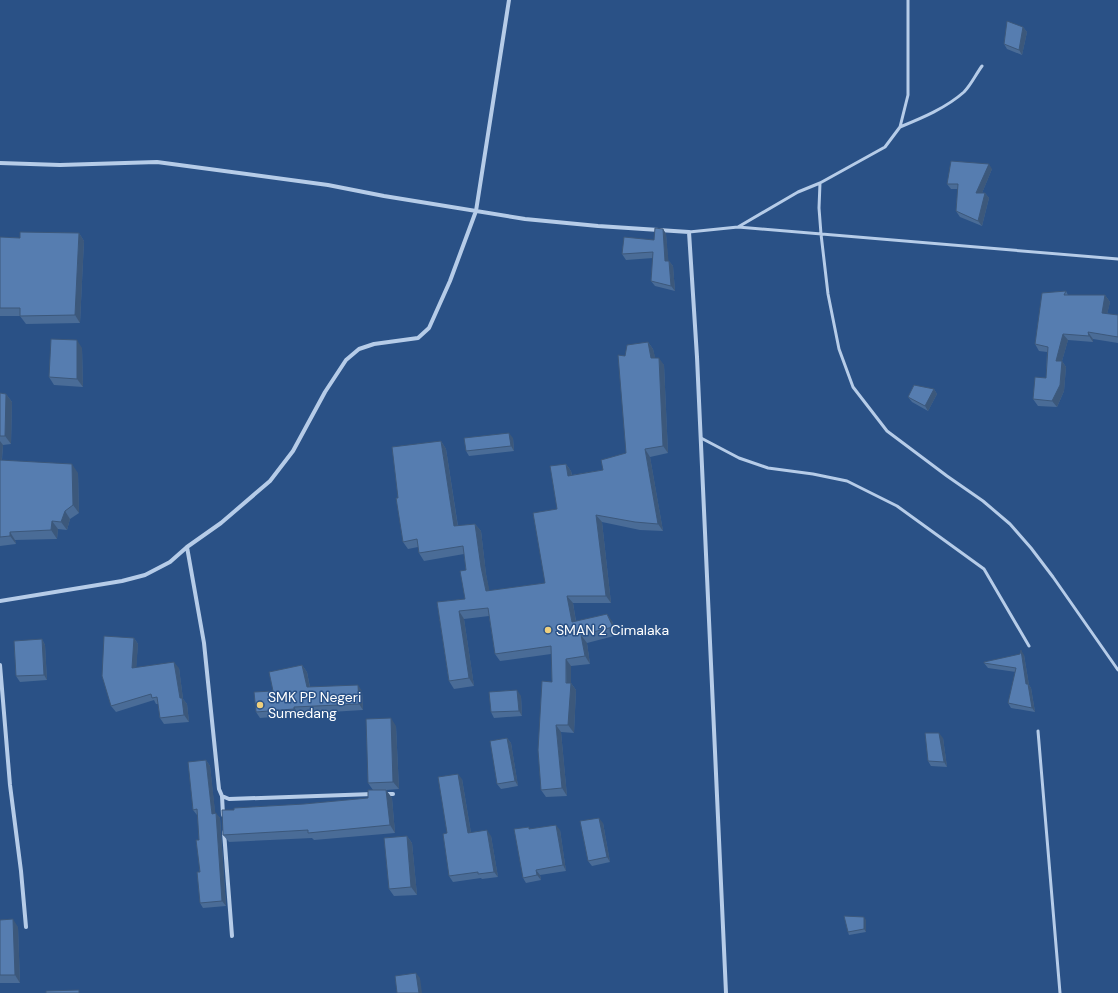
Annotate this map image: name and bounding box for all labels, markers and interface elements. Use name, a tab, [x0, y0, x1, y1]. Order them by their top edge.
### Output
place label: SMAN 2 Cimalaka	[556, 621, 669, 639]
marker: SMAN 2 Cimalaka	[543, 625, 553, 635]
place label: SMK PP Negeri Sumedang	[268, 688, 361, 722]
marker: SMK PP Negeri Sumedang	[255, 700, 265, 710]

